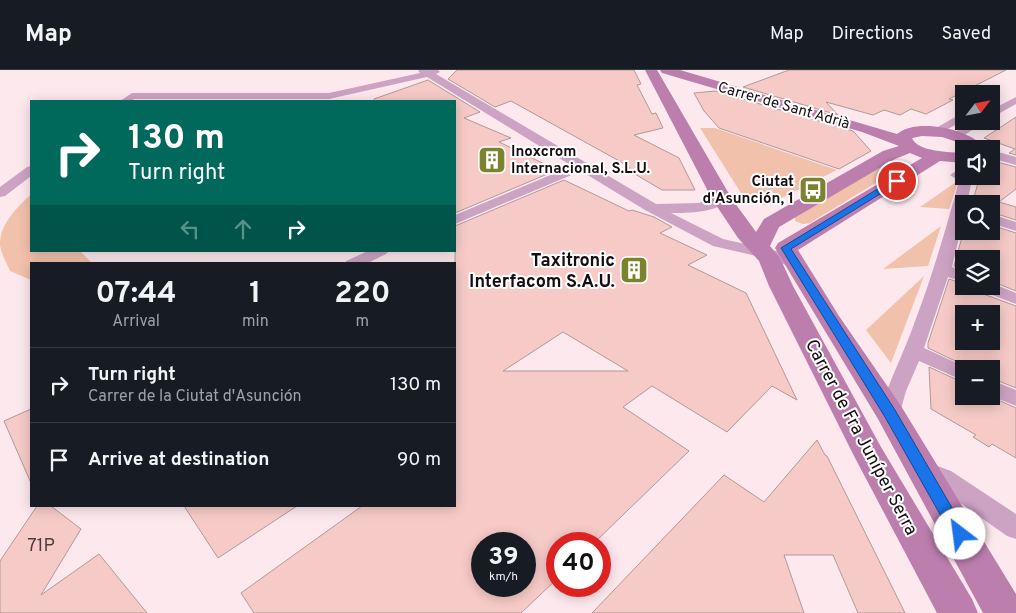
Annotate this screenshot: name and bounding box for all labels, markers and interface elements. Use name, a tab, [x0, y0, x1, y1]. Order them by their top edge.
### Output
text: Map	[25, 20, 72, 50]
text: Map	[770, 23, 804, 46]
text: Directions	[832, 23, 914, 46]
text: Saved	[942, 23, 991, 46]
street label: Carrer de Sant Adrià	[715, 79, 852, 134]
north arrow	[955, 85, 1000, 130]
map controls	[955, 85, 1000, 405]
text: 130 m	[128, 117, 225, 161]
icon: right	[45, 120, 110, 185]
button: sound	[955, 140, 1000, 185]
place label: Inoxcrom Internacional, S.L.U.	[511, 143, 650, 179]
building icon: Inoxcrom Internacional, S.L.U.	[477, 145, 507, 175]
text: Turn right	[128, 160, 225, 187]
pin	[876, 160, 918, 202]
icon: arrive	[883, 167, 911, 195]
place label: Ciutat d'Asunción, 1	[703, 173, 794, 209]
bus stop icon: Ciutat d'Asunción, 1	[798, 175, 828, 205]
button: search	[955, 195, 1000, 240]
icon: left	[176, 215, 204, 243]
icon: ahead	[229, 215, 257, 243]
icon: right	[282, 215, 310, 243]
place label: Taxitronic Interfacom S.A.U.	[469, 250, 615, 294]
button: layers	[955, 250, 1000, 295]
building icon: Taxitronic Interfacom S.A.U.	[619, 255, 649, 285]
text: 07:44	[95, 276, 177, 313]
text: 1	[249, 276, 261, 313]
text: 220	[334, 276, 391, 313]
button: +	[955, 305, 1000, 350]
text: Arrival	[112, 312, 160, 332]
text: min	[242, 312, 269, 332]
text: m	[356, 312, 369, 332]
street label: Carrer de Fra Juníper Serra	[799, 336, 922, 540]
button: −	[955, 360, 1000, 405]
text: Turn right	[88, 363, 176, 387]
icon: right	[45, 371, 73, 399]
text: 130 m	[390, 373, 441, 397]
text: Carrer de la Ciutat d'Asunción	[88, 387, 302, 407]
icon: arrive	[45, 446, 73, 474]
text: Arrive at destination	[88, 448, 269, 472]
text: 90 m	[397, 448, 441, 472]
position arrow	[933, 507, 985, 559]
speed limit sign: 40	[546, 532, 611, 597]
house number: 71P	[27, 535, 55, 558]
text: 39	[488, 542, 519, 574]
text: km/h	[489, 569, 518, 585]

